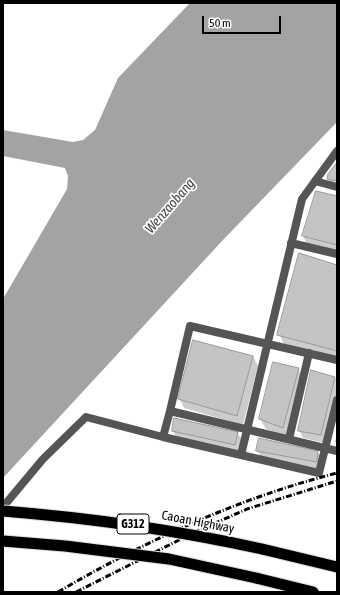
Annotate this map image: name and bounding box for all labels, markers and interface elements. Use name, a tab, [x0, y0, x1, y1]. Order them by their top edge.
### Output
scale bar	[204, 8, 283, 34]
text: 50 m	[209, 16, 231, 30]
water label: Wenzaobang	[142, 175, 198, 237]
street label: Caoan Highway	[160, 507, 236, 537]
road number: G312	[117, 514, 149, 534]

